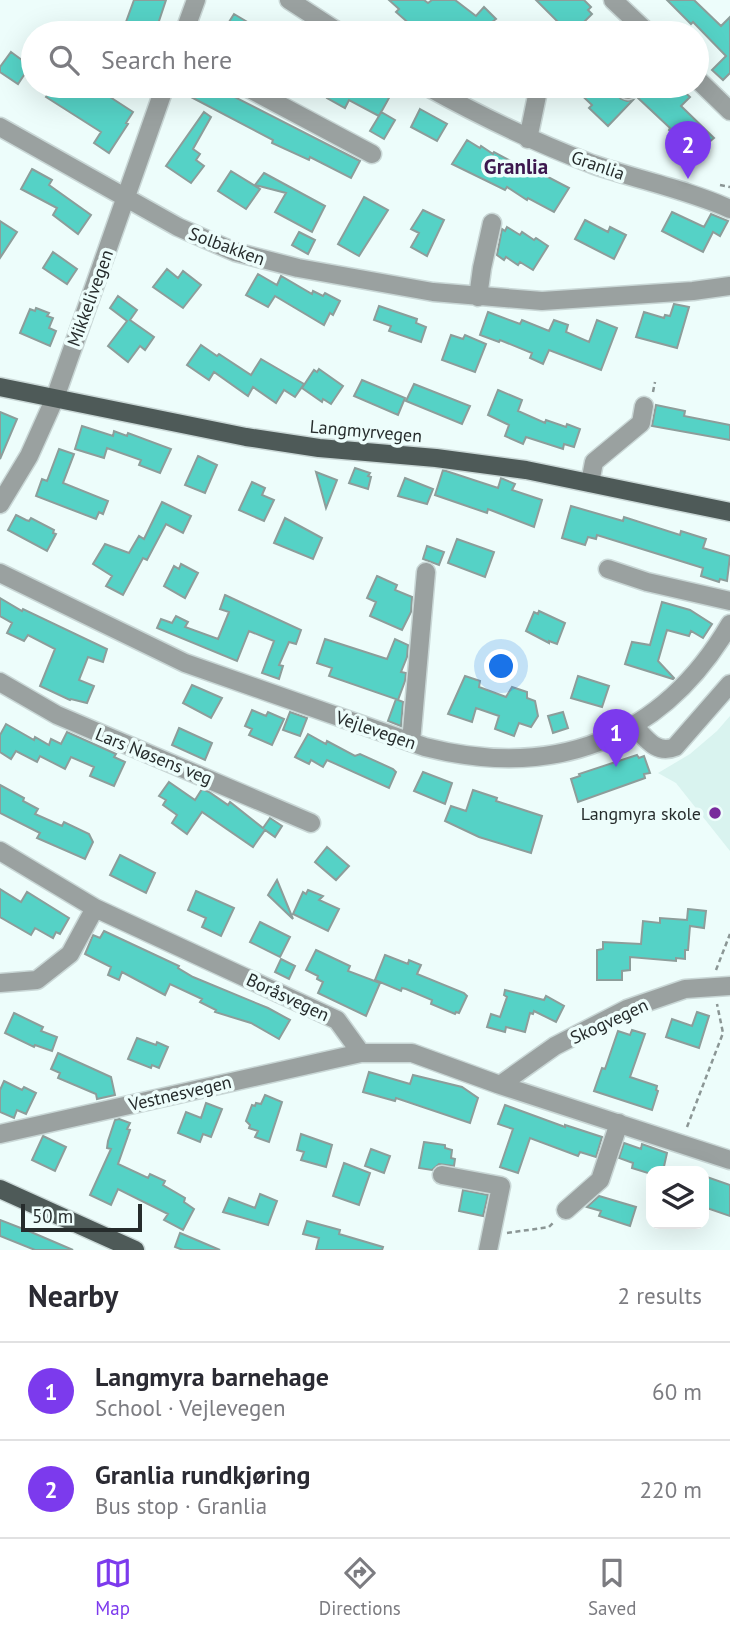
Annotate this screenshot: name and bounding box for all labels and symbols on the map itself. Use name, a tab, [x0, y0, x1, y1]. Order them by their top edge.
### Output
pin: 2	[665, 121, 711, 179]
street label: Granlia	[568, 145, 628, 185]
district label: Granlia	[484, 153, 548, 180]
street label: Solbakken	[186, 222, 268, 270]
street label: Mikkelivegen	[62, 246, 118, 350]
street label: Langmyrvegen	[309, 415, 423, 447]
your location	[484, 649, 518, 683]
street label: Vejlevegen	[332, 705, 419, 754]
pin: 1	[593, 709, 639, 767]
street label: Lars Nøsens veg	[92, 722, 216, 790]
place label: Langmyra skole	[581, 802, 701, 825]
marker: Langmyra skole	[707, 805, 723, 821]
street label: Boråsvegen	[243, 968, 333, 1026]
street label: Skogvegen	[566, 993, 652, 1049]
street label: Vestnesvegen	[125, 1070, 234, 1116]
scale bar	[21, 1201, 142, 1233]

